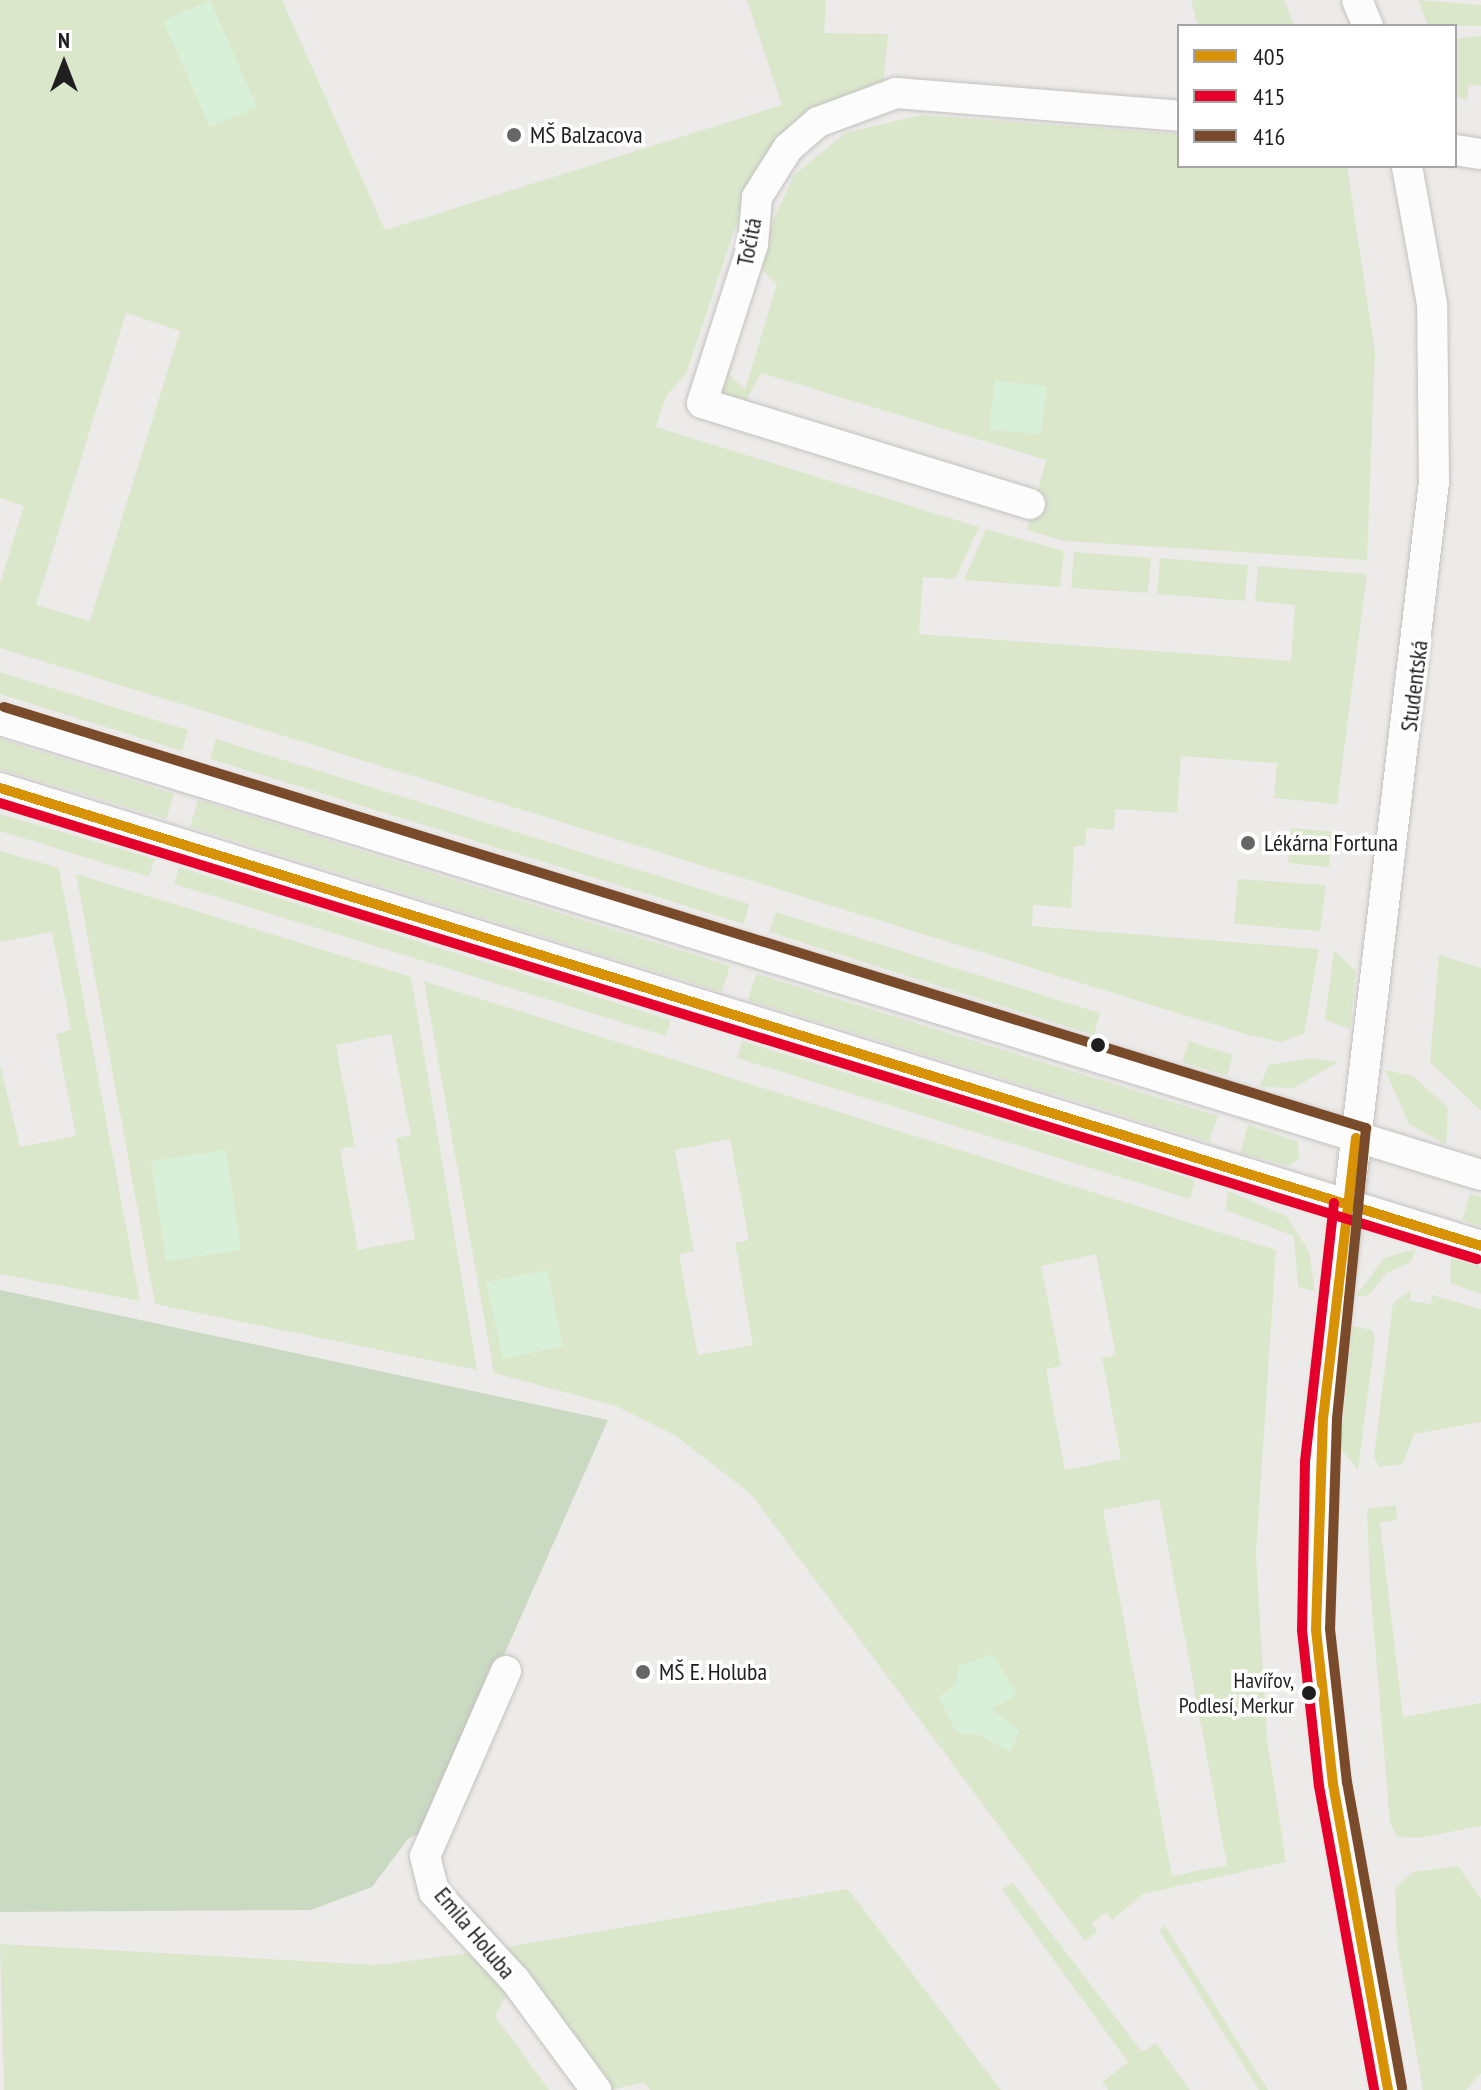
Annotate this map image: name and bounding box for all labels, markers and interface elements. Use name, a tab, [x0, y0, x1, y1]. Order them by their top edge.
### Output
north arrow	[24, 24, 104, 104]
legend	[1177, 24, 1457, 168]
text: N	[58, 26, 70, 54]
text: 405	[1253, 41, 1285, 72]
text: 415	[1253, 81, 1285, 112]
place label: MŠ Balzacova	[530, 121, 643, 149]
text: 416	[1253, 121, 1285, 152]
marker: MŠ Balzacova	[505, 126, 523, 144]
street label: Točitá	[730, 215, 768, 269]
street label: Studentská	[1394, 639, 1434, 733]
place label: Lékárna Fortuna	[1264, 829, 1398, 857]
marker: Lékárna Fortuna	[1239, 834, 1257, 852]
unlabelled marker	[1090, 1037, 1106, 1053]
place label: MŠ E. Holuba	[659, 1658, 769, 1686]
marker: MŠ E. Holuba	[634, 1663, 652, 1681]
place label: Havířov, Podlesí, Merkur	[1177, 1667, 1294, 1718]
marker: Havířov, Podlesí, Merkur	[1301, 1685, 1317, 1701]
street label: Emila Holuba	[428, 1881, 522, 1985]

